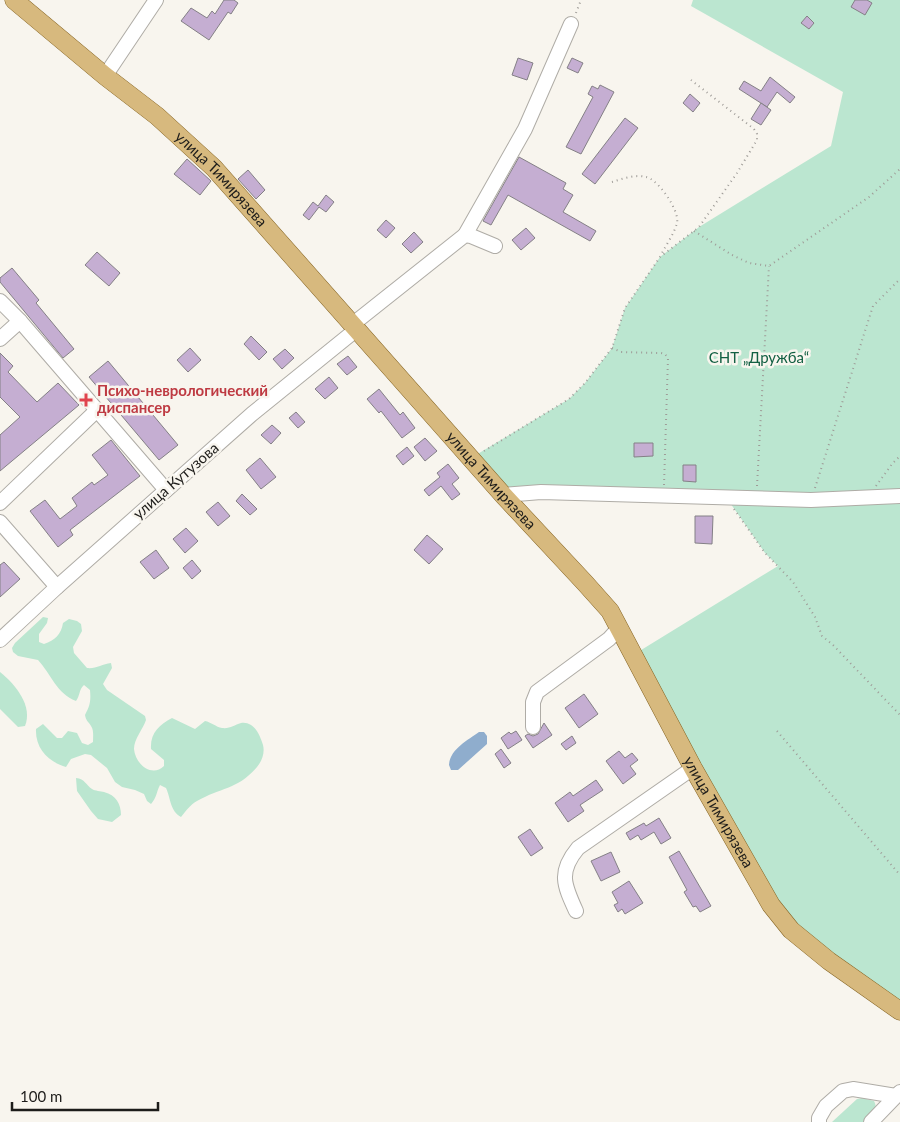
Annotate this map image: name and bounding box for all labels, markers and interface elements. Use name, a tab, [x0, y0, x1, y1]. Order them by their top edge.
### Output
street label: улица Тимирязева	[172, 127, 271, 230]
park label: СНТ „Дружба“	[709, 348, 809, 366]
place label: Психо-неврологический диспансер	[97, 381, 268, 416]
marker: Психо-неврологический диспансер	[79, 393, 93, 407]
street label: улица Тимирязева	[443, 427, 540, 533]
street label: улица Кутузова	[129, 438, 222, 522]
street label: улица Тимирязева	[680, 753, 758, 871]
scale bar	[12, 1080, 159, 1112]
text: 100 m	[20, 1087, 62, 1105]

